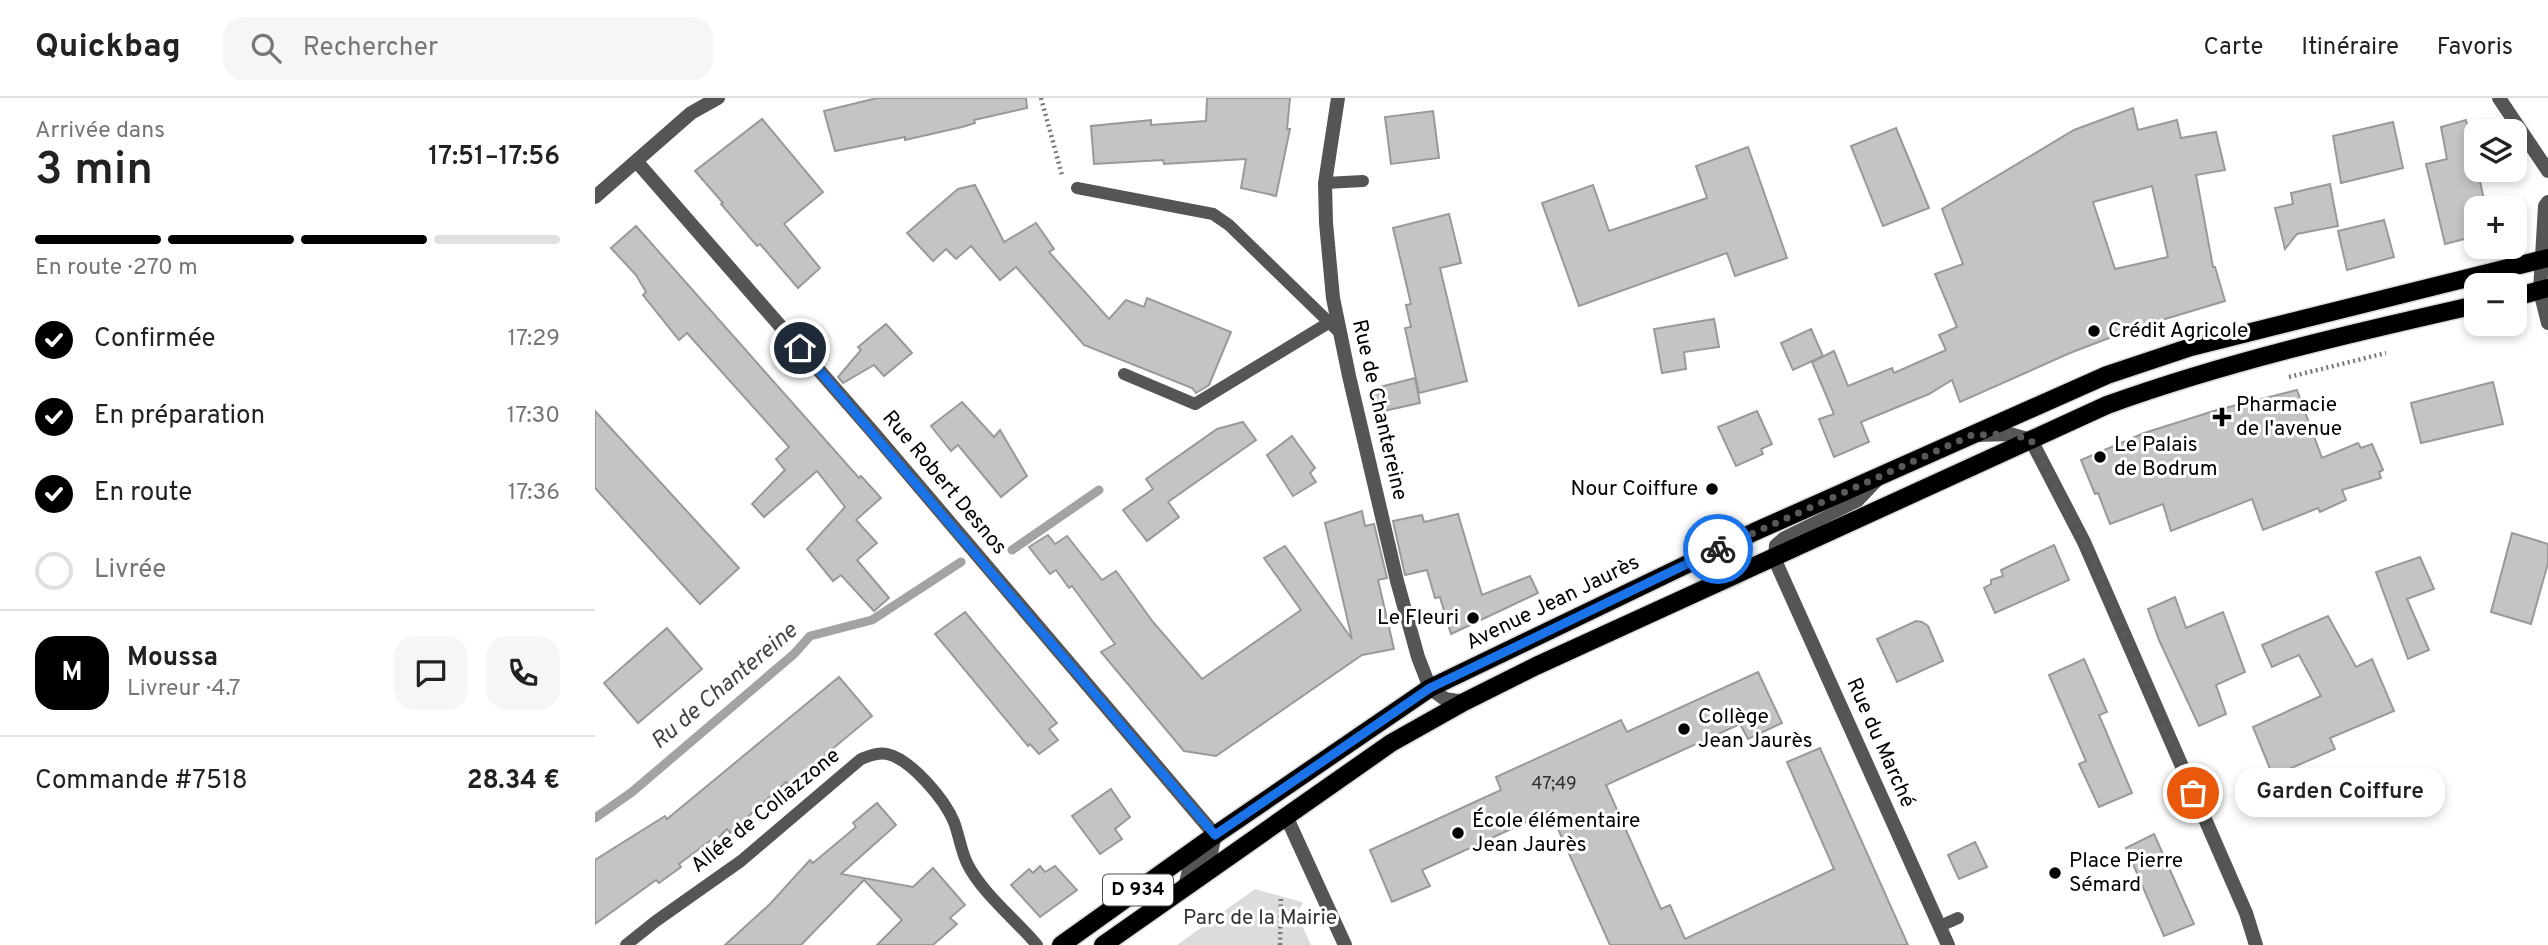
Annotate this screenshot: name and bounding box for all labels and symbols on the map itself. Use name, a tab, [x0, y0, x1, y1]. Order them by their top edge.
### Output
street label: Rue de Chantereine	[1345, 317, 1413, 503]
pin	[770, 318, 830, 378]
place label: Crédit Agricole	[2108, 318, 2248, 345]
marker: Crédit Agricole	[2086, 323, 2102, 339]
place label: Pharmacie de l'avenue	[2236, 392, 2342, 443]
street label: Rue Robert Desnos	[876, 405, 1012, 561]
marker: Pharmacie de l'avenue	[2214, 409, 2230, 425]
place label: Le Palais de Bodrum	[2114, 432, 2218, 483]
marker: Le Palais de Bodrum	[2092, 449, 2108, 465]
place label: Nour Coiffure	[1570, 476, 1698, 503]
marker: Nour Coiffure	[1704, 481, 1720, 497]
courier	[1683, 514, 1753, 584]
street label: Avenue Jean Jaurès	[1462, 549, 1644, 657]
place label: Le Fleuri	[1377, 605, 1459, 632]
marker: Le Fleuri	[1465, 610, 1481, 626]
water label: Ru de Chantereine	[646, 617, 805, 757]
street label: Rue du Marché	[1839, 674, 1921, 812]
place label: Collège Jean Jaurès	[1698, 704, 1813, 755]
marker: Collège Jean Jaurès	[1676, 721, 1692, 737]
street label: Allée de Collazzone	[686, 743, 846, 879]
pin	[2163, 763, 2223, 823]
callout: Garden Coiffure	[2235, 768, 2445, 818]
house number: 47;49	[1531, 773, 1577, 796]
place label: École élémentaire Jean Jaurès	[1472, 807, 1640, 859]
marker: École élémentaire Jean Jaurès	[1450, 825, 1466, 841]
place label: Place Pierre Sémard	[2069, 848, 2183, 899]
marker: Place Pierre Sémard	[2047, 865, 2063, 881]
road number: D 934	[1103, 874, 1173, 905]
park label: Parc de la Mairie	[1183, 905, 1337, 932]

